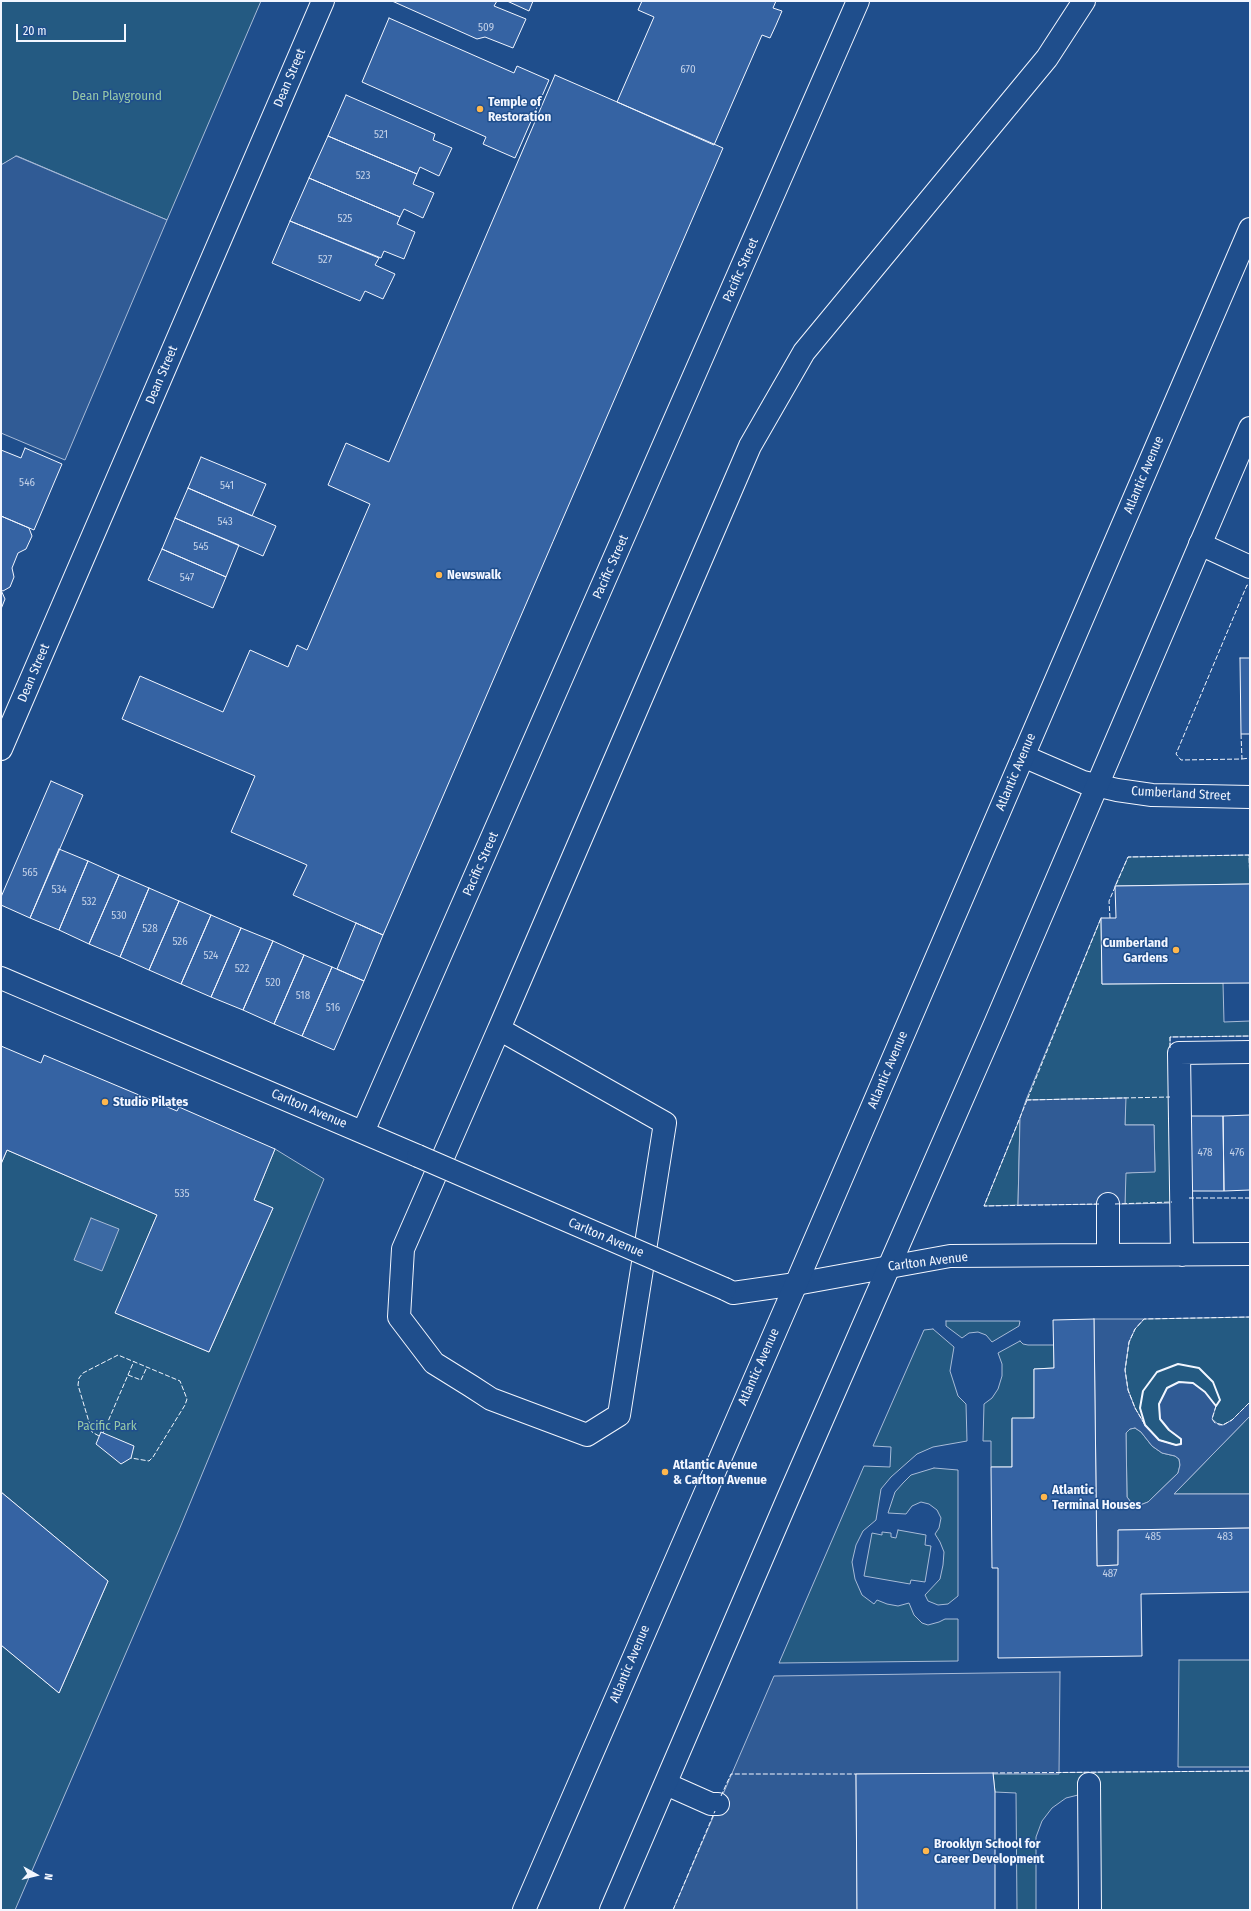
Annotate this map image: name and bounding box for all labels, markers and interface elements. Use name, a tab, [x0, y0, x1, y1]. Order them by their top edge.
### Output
scale bar	[18, 16, 128, 42]
house number: 509	[478, 21, 494, 35]
text: 20 m	[23, 24, 47, 38]
street label: Dean Street	[271, 46, 309, 110]
house number: 670	[680, 63, 696, 77]
park label: Dean Playground	[72, 88, 162, 104]
place label: Temple of Restoration	[488, 94, 551, 125]
marker: Temple of Restoration	[475, 104, 485, 114]
house number: 521	[374, 128, 388, 142]
house number: 523	[356, 169, 370, 183]
house number: 525	[338, 212, 352, 226]
street label: Pacific Street	[720, 235, 762, 305]
house number: 527	[318, 253, 332, 267]
street label: Dean Street	[143, 343, 181, 407]
street label: Atlantic Avenue	[1121, 434, 1167, 516]
house number: 546	[19, 476, 35, 490]
house number: 541	[220, 479, 234, 493]
house number: 543	[217, 515, 233, 529]
street label: Pacific Street	[590, 532, 632, 602]
house number: 545	[193, 540, 209, 554]
place label: Newswalk	[447, 567, 501, 583]
marker: Newswalk	[434, 570, 444, 580]
house number: 547	[180, 571, 194, 585]
street label: Dean Street	[15, 641, 53, 705]
street label: Atlantic Avenue	[993, 731, 1039, 813]
street label: Cumberland Street	[1131, 784, 1231, 804]
street label: Pacific Street	[460, 829, 502, 899]
house number: 565	[22, 866, 38, 880]
house number: 534	[51, 883, 67, 897]
house number: 532	[82, 895, 96, 909]
house number: 530	[111, 909, 127, 923]
house number: 528	[142, 922, 158, 936]
house number: 526	[172, 935, 188, 949]
place label: Cumberland Gardens	[1102, 935, 1168, 966]
marker: Cumberland Gardens	[1171, 945, 1181, 955]
house number: 524	[204, 949, 218, 963]
house number: 522	[235, 962, 249, 976]
house number: 520	[265, 976, 281, 990]
house number: 518	[296, 989, 310, 1003]
house number: 516	[326, 1001, 340, 1015]
street label: Atlantic Avenue	[865, 1029, 911, 1111]
street label: Carlton Avenue	[269, 1086, 349, 1132]
place label: Studio Pilates	[113, 1094, 188, 1110]
marker: Studio Pilates	[100, 1097, 110, 1107]
house number: 478	[1198, 1146, 1212, 1160]
house number: 476	[1230, 1146, 1244, 1160]
house number: 535	[175, 1187, 189, 1201]
street label: Carlton Avenue	[566, 1215, 646, 1261]
street label: Carlton Avenue	[887, 1249, 969, 1275]
street label: Atlantic Avenue	[735, 1326, 783, 1408]
park label: Pacific Park	[77, 1418, 137, 1434]
place label: Atlantic Avenue & Carlton Avenue	[673, 1457, 767, 1488]
marker: Atlantic Avenue & Carlton Avenue	[660, 1467, 670, 1477]
place label: Atlantic Terminal Houses	[1052, 1482, 1141, 1513]
marker: Atlantic Terminal Houses	[1039, 1492, 1049, 1502]
house number: 485	[1145, 1530, 1161, 1544]
house number: 483	[1217, 1530, 1233, 1544]
house number: 487	[1102, 1567, 1118, 1581]
street label: Atlantic Avenue	[607, 1623, 653, 1705]
place label: Brooklyn School for Career Development	[934, 1836, 1044, 1867]
marker: Brooklyn School for Career Development	[921, 1846, 931, 1856]
north arrow	[16, 1855, 56, 1895]
text: N	[41, 1873, 55, 1881]

